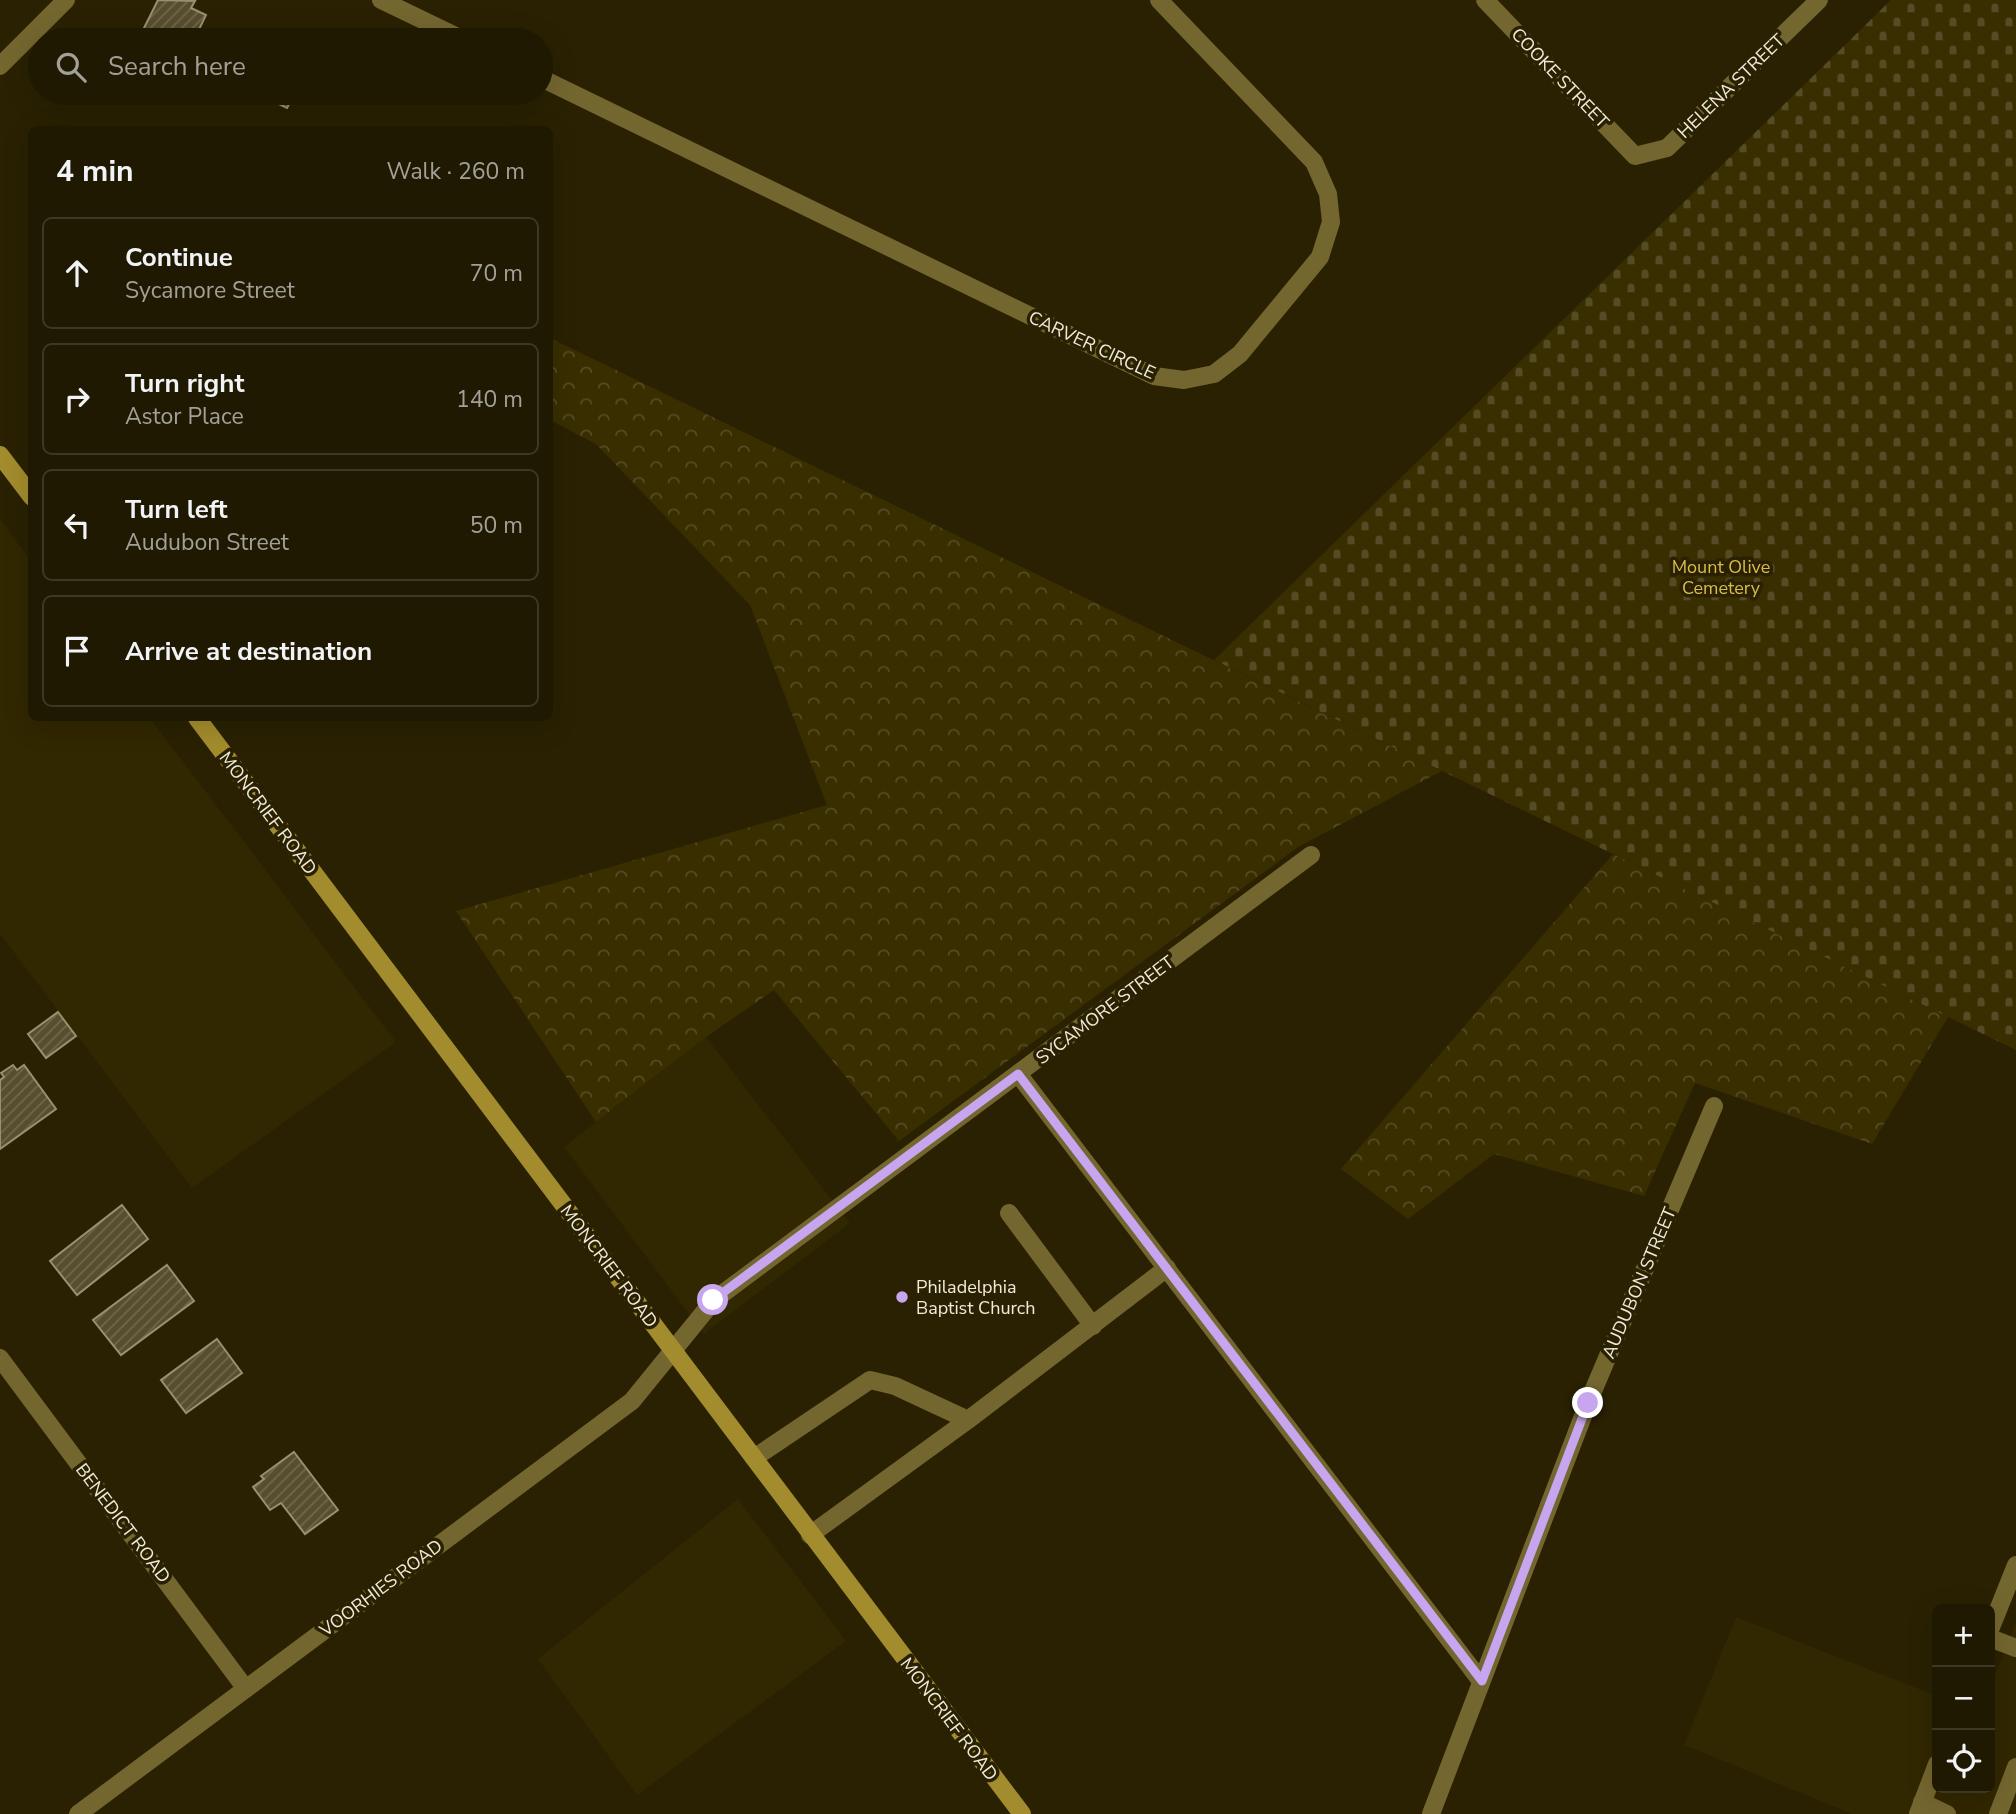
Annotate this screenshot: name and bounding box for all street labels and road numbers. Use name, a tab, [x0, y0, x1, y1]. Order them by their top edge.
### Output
street label: COOKE STREET	[1506, 23, 1614, 134]
street label: HELENA STREET	[1672, 28, 1790, 144]
street label: CARVER CIRCLE	[1025, 305, 1159, 385]
street label: MONCRIEF ROAD	[214, 747, 322, 879]
street label: SYCAMORE STREET	[1031, 950, 1179, 1070]
street label: MONCRIEF ROAD	[555, 1200, 663, 1332]
street label: AUDUBON STREET	[1596, 1204, 1682, 1362]
street label: BENEDICT ROAD	[70, 1458, 176, 1588]
street label: VOORHIES ROAD	[314, 1534, 447, 1643]
street label: MONCRIEF ROAD	[895, 1653, 1003, 1785]

